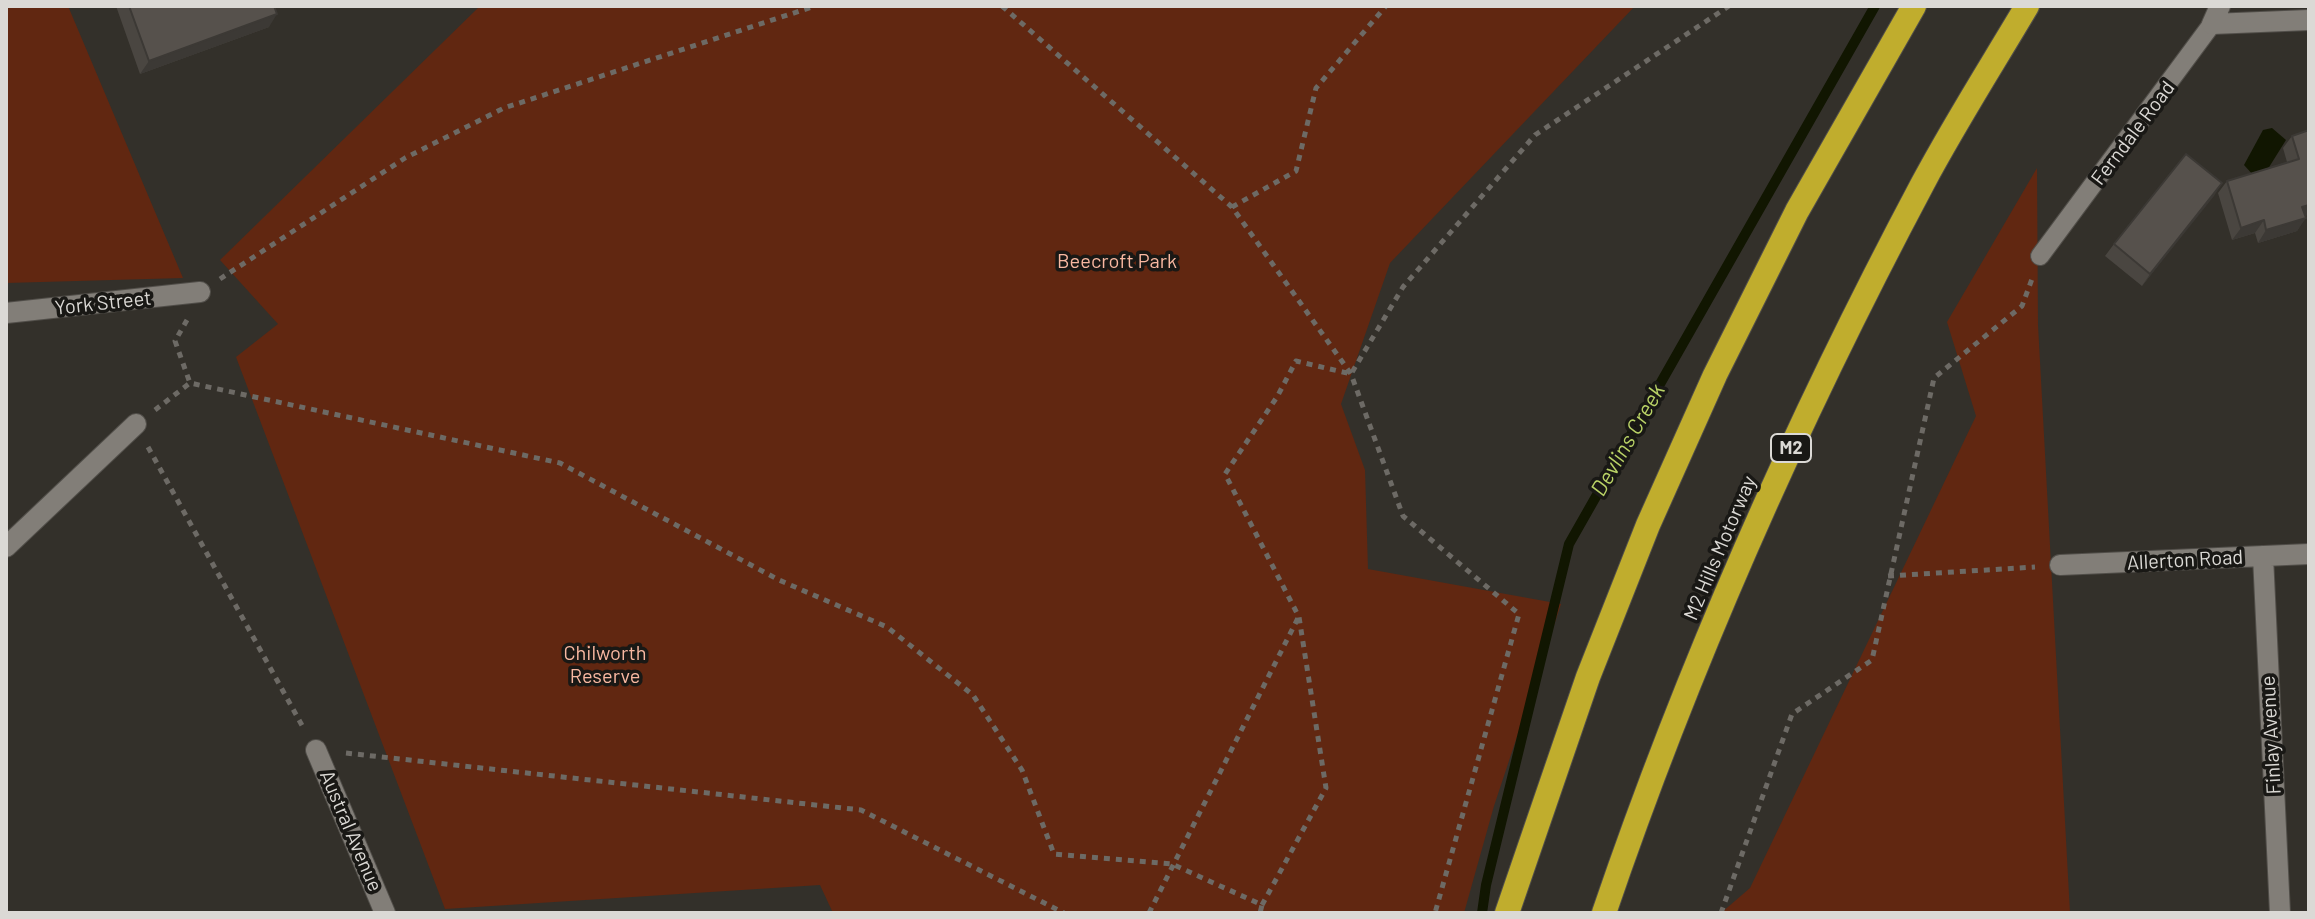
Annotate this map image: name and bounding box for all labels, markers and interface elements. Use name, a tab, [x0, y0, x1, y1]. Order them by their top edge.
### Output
street label: Ferndale Road	[2086, 76, 2180, 190]
park label: Beecroft Park	[1057, 249, 1177, 273]
street label: York Street	[54, 286, 152, 320]
water label: Devlins Creek	[1585, 379, 1671, 501]
road number: M2	[1771, 434, 1811, 462]
street label: M2 Hills Motorway	[1679, 472, 1761, 624]
street label: Allerton Road	[2126, 545, 2244, 575]
park label: Chilworth Reserve	[563, 641, 647, 688]
street label: Finlay Avenue	[2256, 675, 2286, 795]
street label: Austral Avenue	[315, 767, 387, 895]

